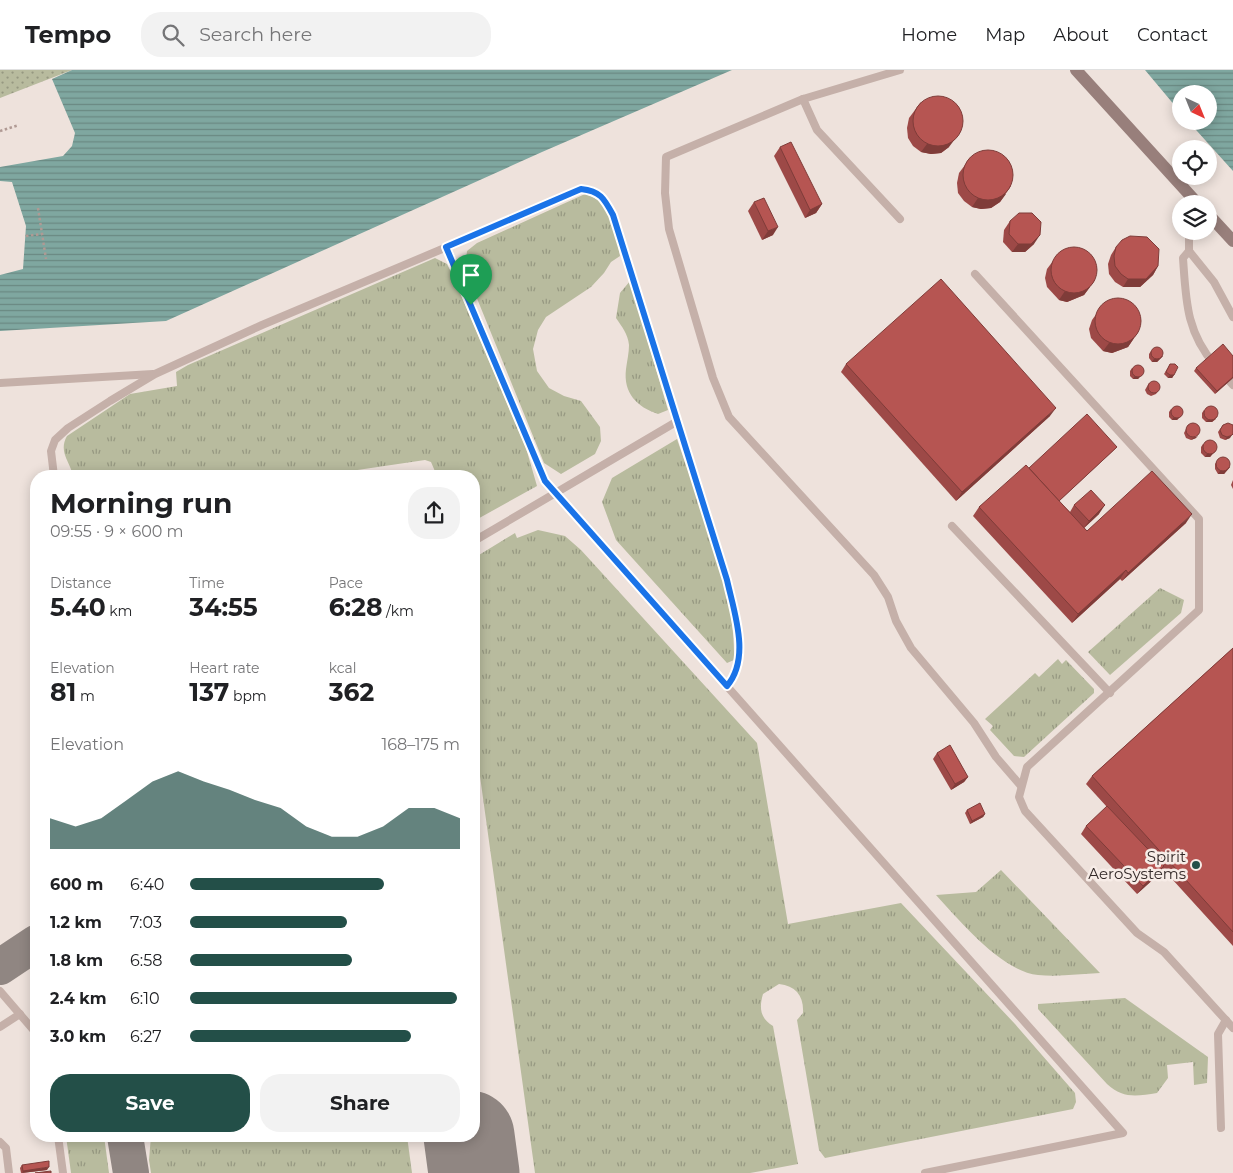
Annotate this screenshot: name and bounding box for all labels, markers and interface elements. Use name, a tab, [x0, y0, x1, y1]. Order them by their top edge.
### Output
search box	[141, 12, 491, 57]
text: Tempo	[25, 20, 111, 49]
icon: search	[159, 21, 187, 49]
text: Search here	[199, 23, 312, 46]
text: Home	[901, 24, 957, 46]
text: Map	[985, 24, 1025, 46]
text: About	[1053, 24, 1109, 46]
text: Contact	[1137, 24, 1208, 46]
north arrow	[1172, 85, 1218, 130]
map controls	[1172, 85, 1217, 240]
button: locate	[1172, 140, 1217, 185]
button: layers	[1172, 195, 1217, 240]
pin	[450, 254, 492, 305]
icon: arrive	[457, 261, 485, 289]
text: Morning run	[50, 486, 232, 520]
button: share	[408, 487, 460, 539]
text: 09:55 · 9 × 600 m	[50, 522, 184, 541]
text: Distance	[50, 574, 112, 592]
text: Time	[189, 574, 224, 592]
text: Pace	[329, 574, 363, 592]
text: 5.40	[50, 592, 106, 622]
text: 34:55	[189, 592, 258, 622]
text: 6:28	[329, 592, 382, 622]
text: km	[106, 602, 132, 620]
text: /km	[382, 602, 414, 620]
text: Elevation	[50, 659, 115, 677]
text: Heart rate	[189, 659, 260, 677]
text: kcal	[329, 659, 357, 677]
text: 81	[50, 677, 76, 707]
text: 137	[189, 677, 229, 707]
text: 362	[329, 677, 374, 707]
text: m	[76, 687, 95, 705]
text: bpm	[229, 687, 267, 705]
text: Elevation	[50, 735, 124, 754]
text: 168–175 m	[381, 735, 460, 754]
place label: Spirit AeroSystems	[1088, 847, 1186, 883]
marker: Spirit AeroSystems	[1190, 859, 1202, 871]
text: 600 m	[50, 875, 103, 894]
text: 6:40	[130, 875, 164, 894]
text: 1.2 km	[50, 913, 102, 932]
text: 7:03	[130, 913, 162, 932]
text: 1.8 km	[50, 951, 103, 970]
text: 6:58	[130, 951, 162, 970]
text: 2.4 km	[50, 989, 107, 1008]
text: 6:10	[130, 989, 160, 1008]
text: 3.0 km	[50, 1027, 106, 1046]
text: 6:27	[130, 1027, 162, 1046]
button: Save	[50, 1074, 250, 1132]
button: Share	[260, 1074, 460, 1132]

